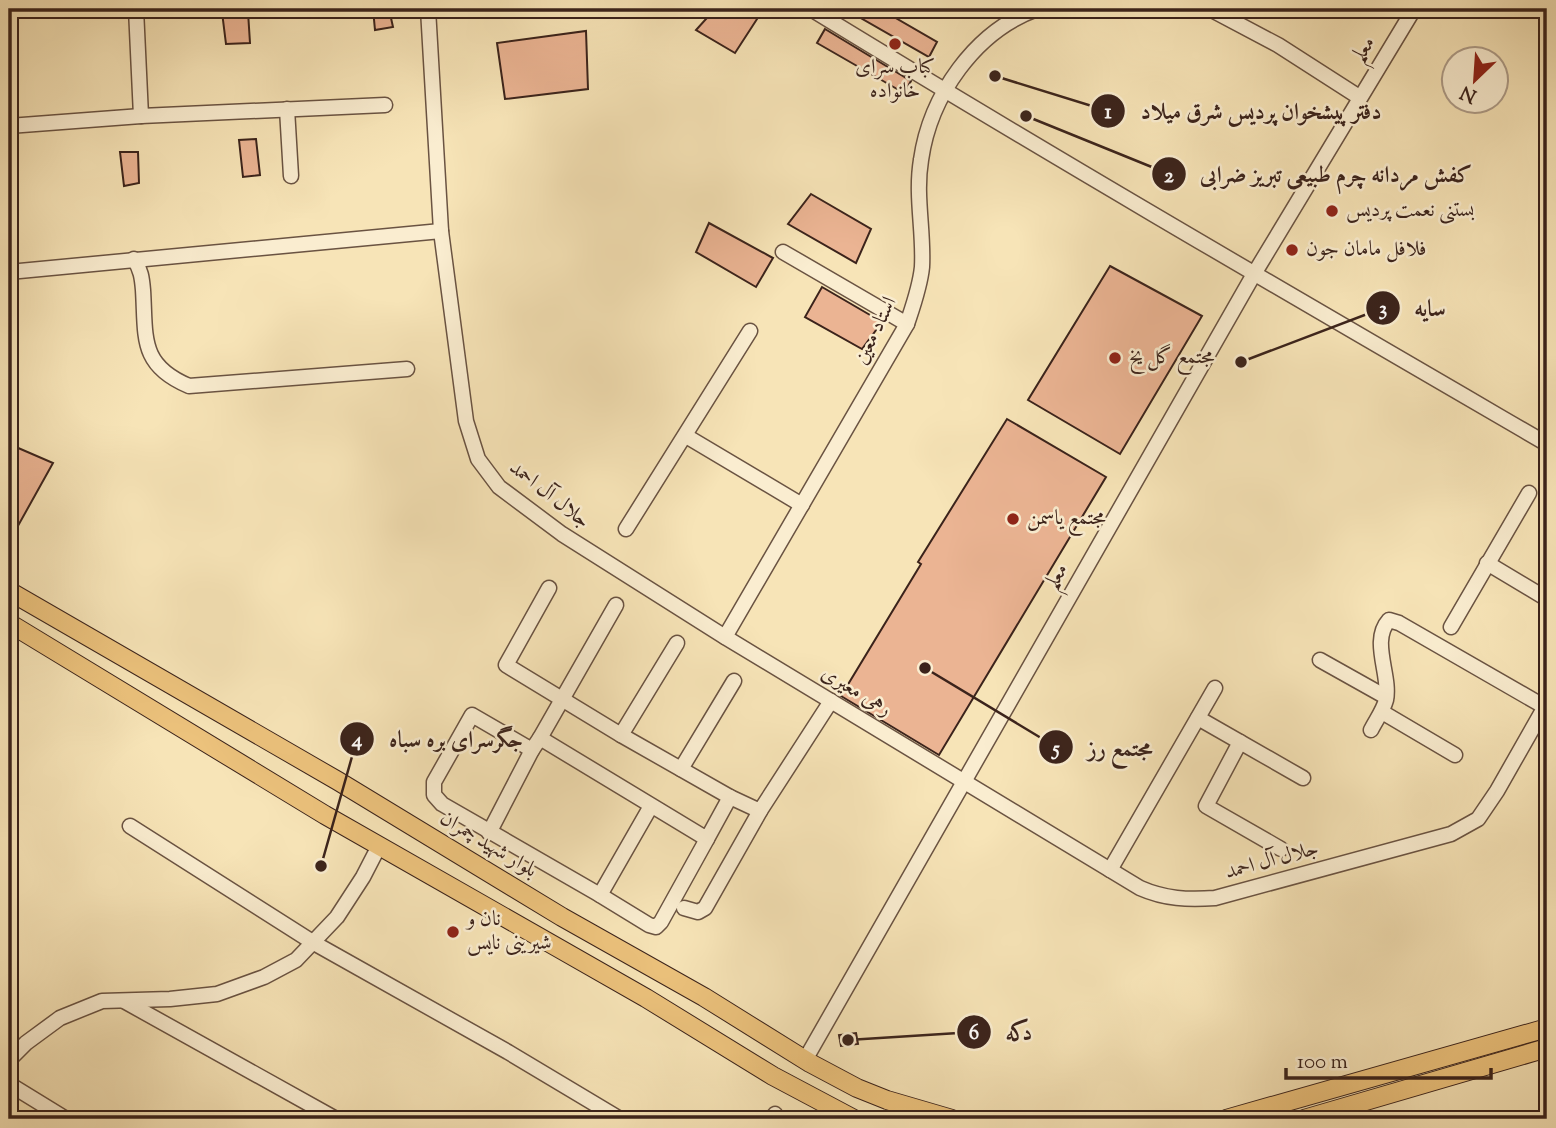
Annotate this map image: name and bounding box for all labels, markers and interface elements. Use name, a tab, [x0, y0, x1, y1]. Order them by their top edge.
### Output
street label: معلم	[1344, 31, 1387, 71]
marker: کباب سرای خانواده	[887, 36, 903, 52]
north arrow	[1440, 46, 1510, 116]
place label: کباب سرای خانواده	[855, 53, 935, 107]
text: N	[1456, 78, 1481, 109]
callout: دفتر پیشخوان پردیس شرق میلاد	[1091, 89, 1395, 133]
text: دفتر پیشخوان پردیس شرق میلاد	[1140, 97, 1382, 130]
text: 1	[1104, 98, 1112, 128]
callout: کفش مردانه چرم طبیعی تبریز ضرابی	[1151, 152, 1487, 196]
text: کفش مردانه چرم طبیعی تبریز ضرابی	[1199, 160, 1472, 195]
text: 2	[1164, 162, 1174, 192]
place label: بستنی نعمت پردیس	[1346, 196, 1475, 226]
marker: بستنی نعمت پردیس	[1324, 203, 1340, 219]
place label: فلافل مامان جون	[1306, 235, 1426, 265]
marker: فلافل مامان جون	[1284, 242, 1300, 258]
callout: سایه	[1366, 286, 1460, 330]
street label: استاد معین	[847, 292, 905, 370]
text: سایه	[1414, 294, 1446, 327]
text: 3	[1379, 295, 1387, 325]
place label: مجتمع گل یخ	[1129, 343, 1215, 375]
marker: مجتمع گل یخ	[1107, 350, 1123, 366]
street label: جلال آل احمد	[502, 454, 596, 536]
place label: مجتمع یاسمن	[1027, 504, 1106, 536]
marker: مجتمع یاسمن	[1005, 511, 1021, 527]
street label: معلم	[1038, 558, 1080, 598]
street label: رهی معیری	[815, 659, 897, 725]
callout: جگرسرای بره سباه	[340, 717, 537, 761]
text: جگرسرای بره سباه	[389, 725, 523, 758]
callout: مجتمع رز	[1038, 725, 1166, 769]
text: 4	[351, 726, 363, 756]
text: مجتمع رز	[1085, 734, 1153, 770]
text: 5	[1050, 735, 1060, 765]
street label: بلوار شهید چمران	[434, 804, 542, 886]
street label: جلال آل احمد	[1222, 834, 1322, 888]
place label: نان و شیرینی نایس	[465, 905, 552, 959]
marker: نان و شیرینی نایس	[445, 924, 461, 940]
callout: دکه	[956, 1010, 1046, 1054]
text: دکه	[1006, 1018, 1032, 1051]
text: 6	[969, 1019, 979, 1049]
scale bar	[1286, 1037, 1491, 1081]
text: 100 m	[1297, 1048, 1348, 1078]

